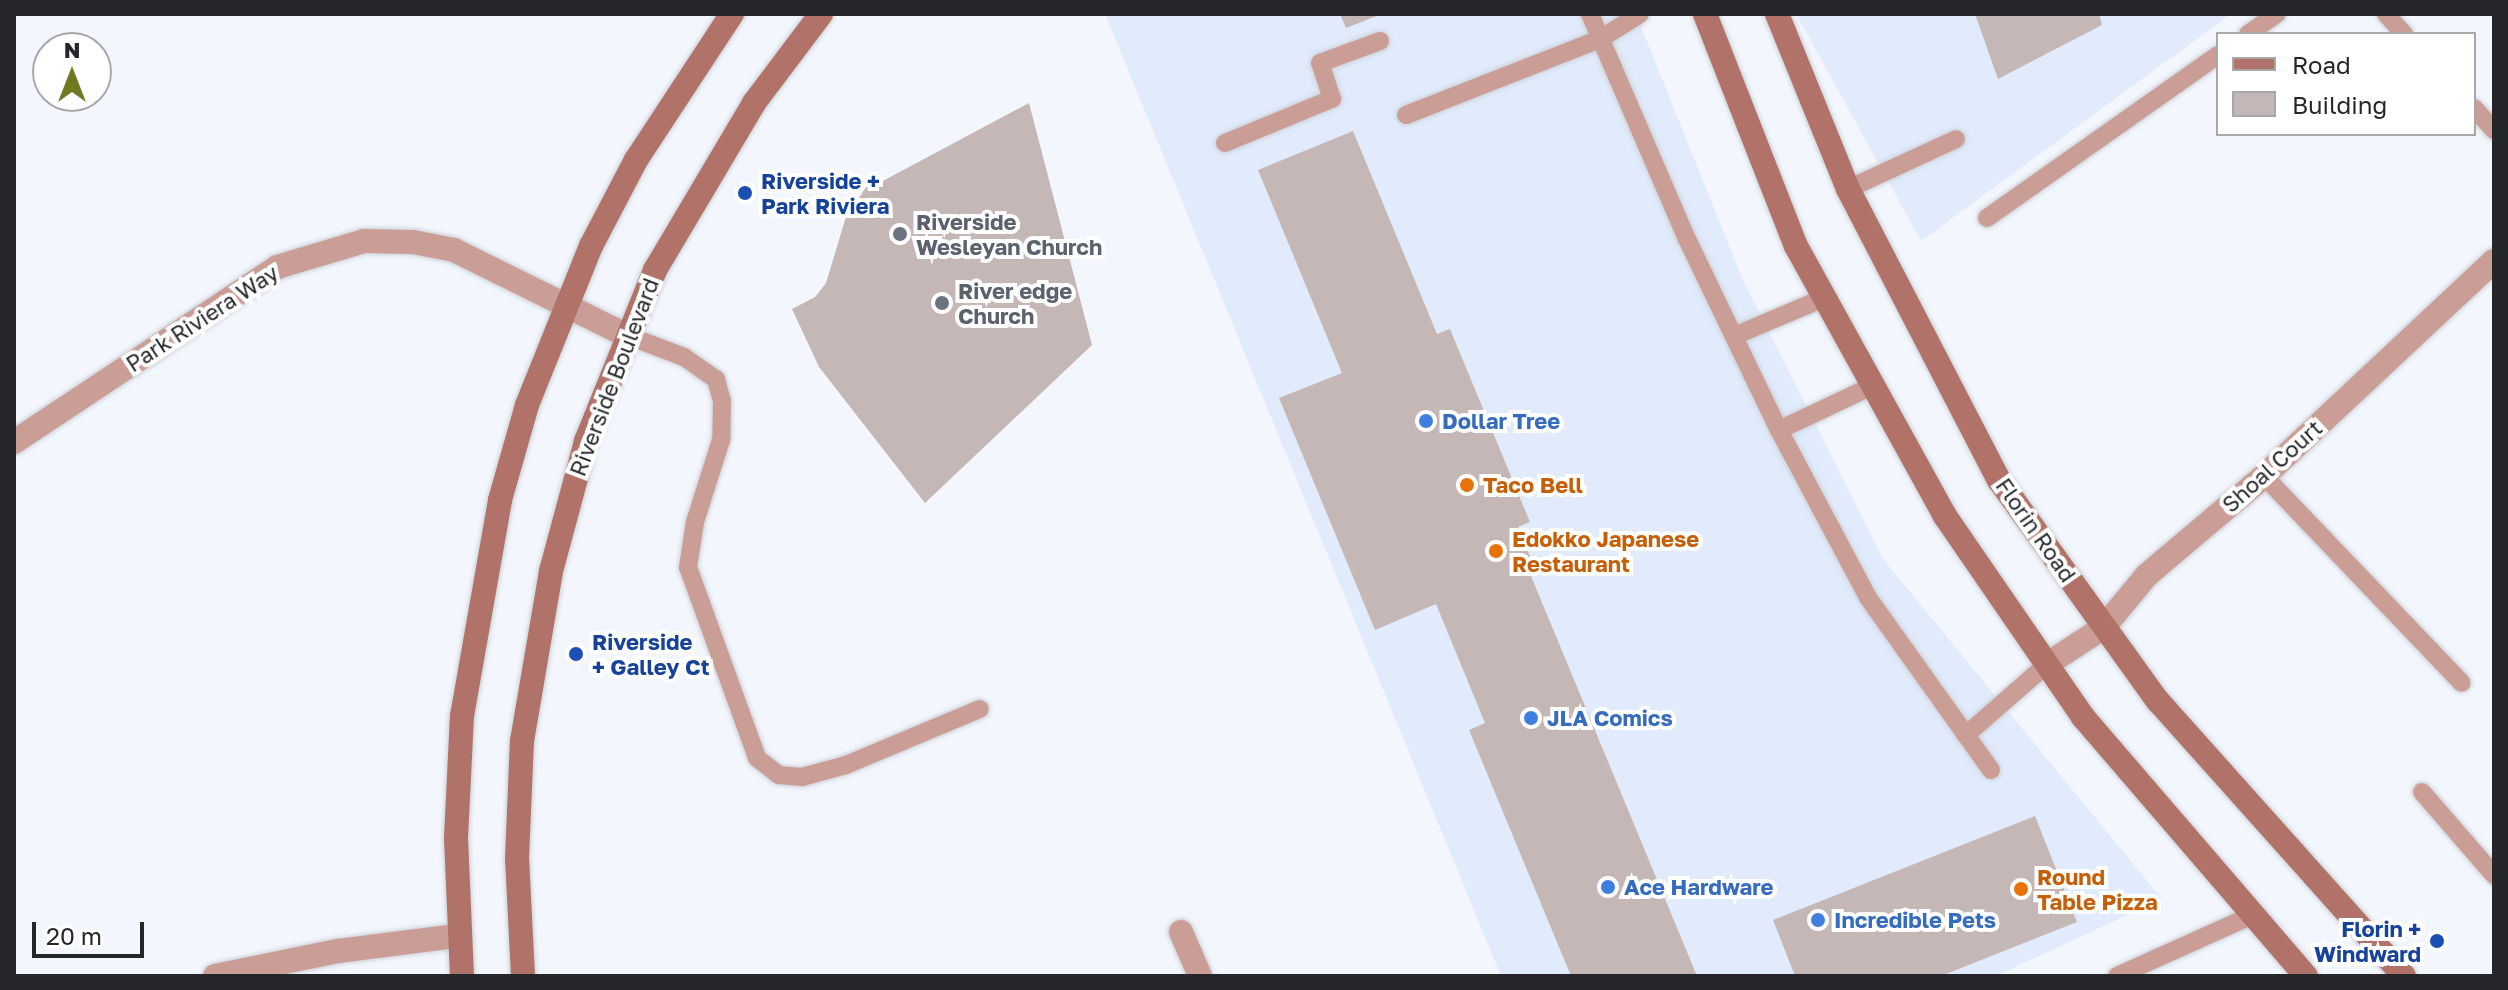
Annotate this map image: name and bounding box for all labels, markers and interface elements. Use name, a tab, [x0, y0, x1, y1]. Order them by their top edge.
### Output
north arrow	[32, 32, 112, 112]
legend	[2216, 32, 2476, 136]
text: N	[64, 36, 80, 63]
text: Road	[2292, 50, 2351, 79]
text: Building	[2292, 90, 2387, 119]
place label: Riverside + Park Riviera	[761, 167, 890, 218]
marker: Riverside + Park Riviera	[736, 184, 754, 202]
place label: Riverside Wesleyan Church	[916, 208, 1102, 260]
marker: Riverside Wesleyan Church	[891, 225, 909, 243]
street label: Park Riviera Way	[121, 259, 283, 377]
street label: Riverside Boulevard	[564, 274, 664, 480]
place label: River edge Church	[958, 277, 1072, 328]
marker: River edge Church	[933, 294, 951, 312]
place label: Dollar Tree	[1442, 408, 1560, 434]
marker: Dollar Tree	[1417, 412, 1435, 430]
street label: Shoal Court	[2217, 414, 2327, 518]
place label: Taco Bell	[1483, 472, 1583, 498]
street label: Florin Road	[1991, 473, 2081, 587]
marker: Taco Bell	[1458, 476, 1476, 494]
place label: Edokko Japanese Restaurant	[1512, 525, 1699, 576]
marker: Edokko Japanese Restaurant	[1487, 542, 1505, 560]
place label: Riverside + Galley Ct	[592, 628, 709, 680]
marker: Riverside + Galley Ct	[567, 645, 585, 663]
place label: JLA Comics	[1547, 705, 1673, 731]
marker: JLA Comics	[1522, 709, 1540, 727]
place label: Round Table Pizza	[2037, 863, 2158, 914]
place label: Ace Hardware	[1624, 874, 1773, 900]
marker: Ace Hardware	[1599, 878, 1617, 896]
marker: Round Table Pizza	[2012, 880, 2030, 898]
scale bar	[36, 906, 148, 956]
place label: Incredible Pets	[1834, 907, 1996, 933]
marker: Incredible Pets	[1809, 911, 1827, 929]
place label: Florin + Windward	[2314, 915, 2421, 966]
text: 20 m	[46, 921, 102, 950]
marker: Florin + Windward	[2428, 932, 2446, 950]

